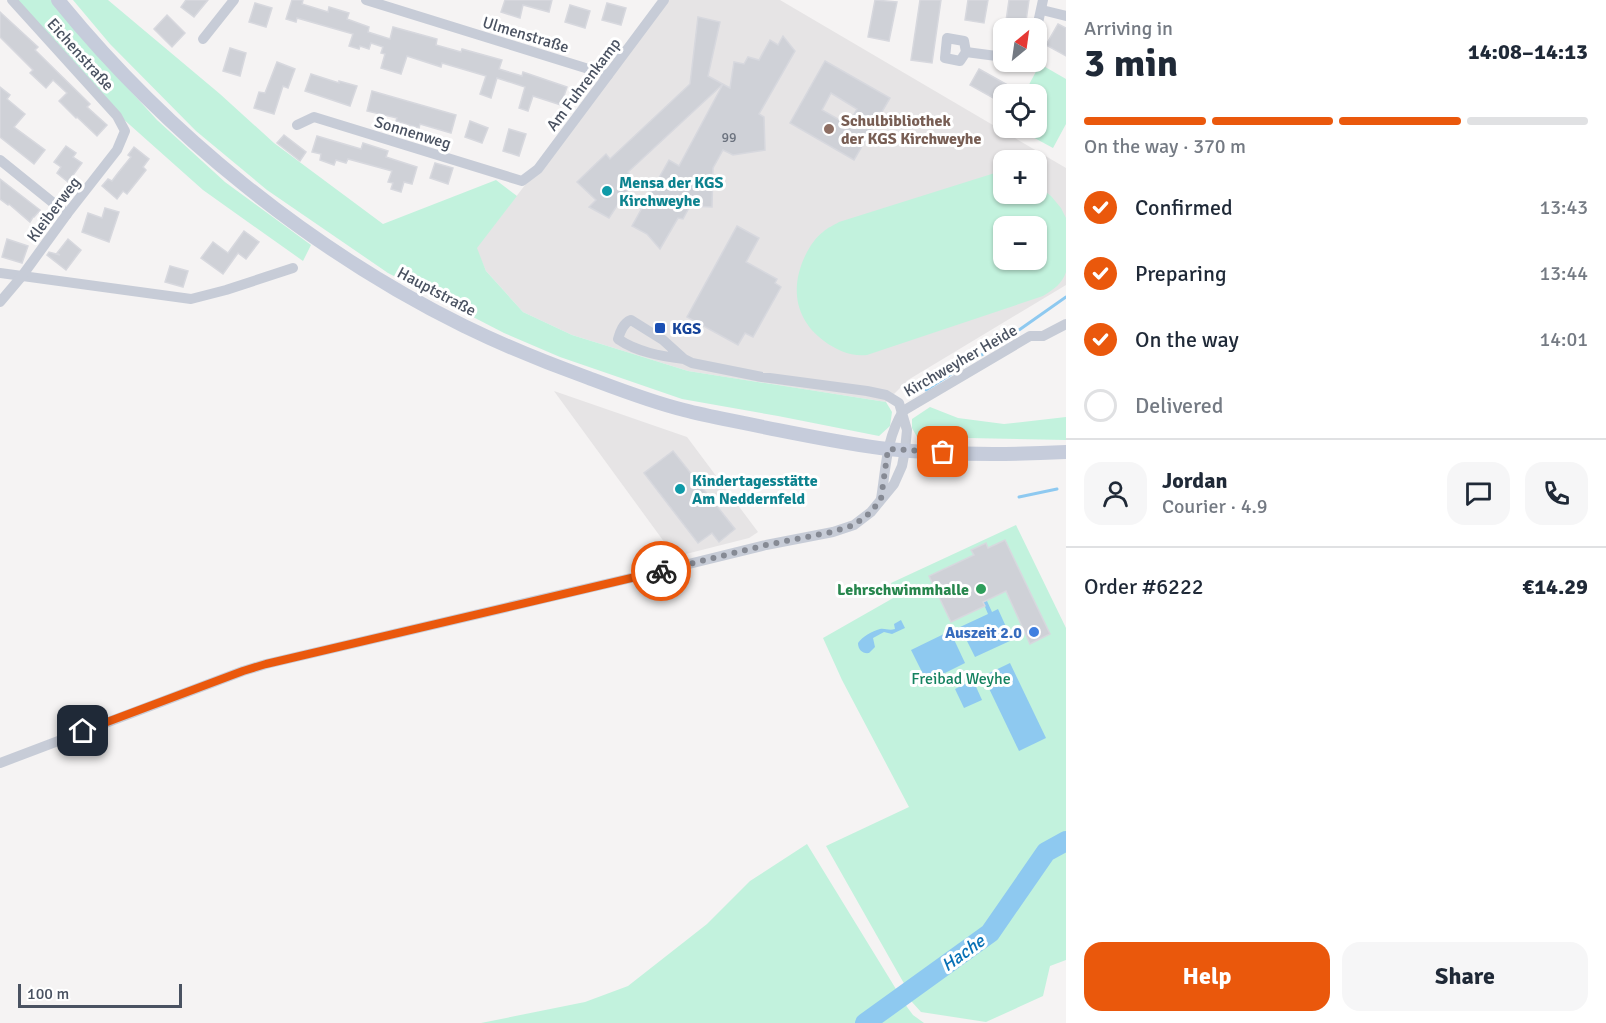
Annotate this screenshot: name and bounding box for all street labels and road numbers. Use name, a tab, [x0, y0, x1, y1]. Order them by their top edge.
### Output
street label: Ulmenstraße	[480, 12, 571, 58]
street label: Eichenstraße	[42, 14, 118, 95]
street label: Am Fuhrenkamp	[542, 34, 625, 135]
street label: Sonnenweg	[372, 112, 453, 154]
street label: Kleiberweg	[23, 173, 85, 246]
street label: Hauptstraße	[394, 263, 479, 321]
street label: Kirchweyher Heide	[900, 320, 1021, 401]

